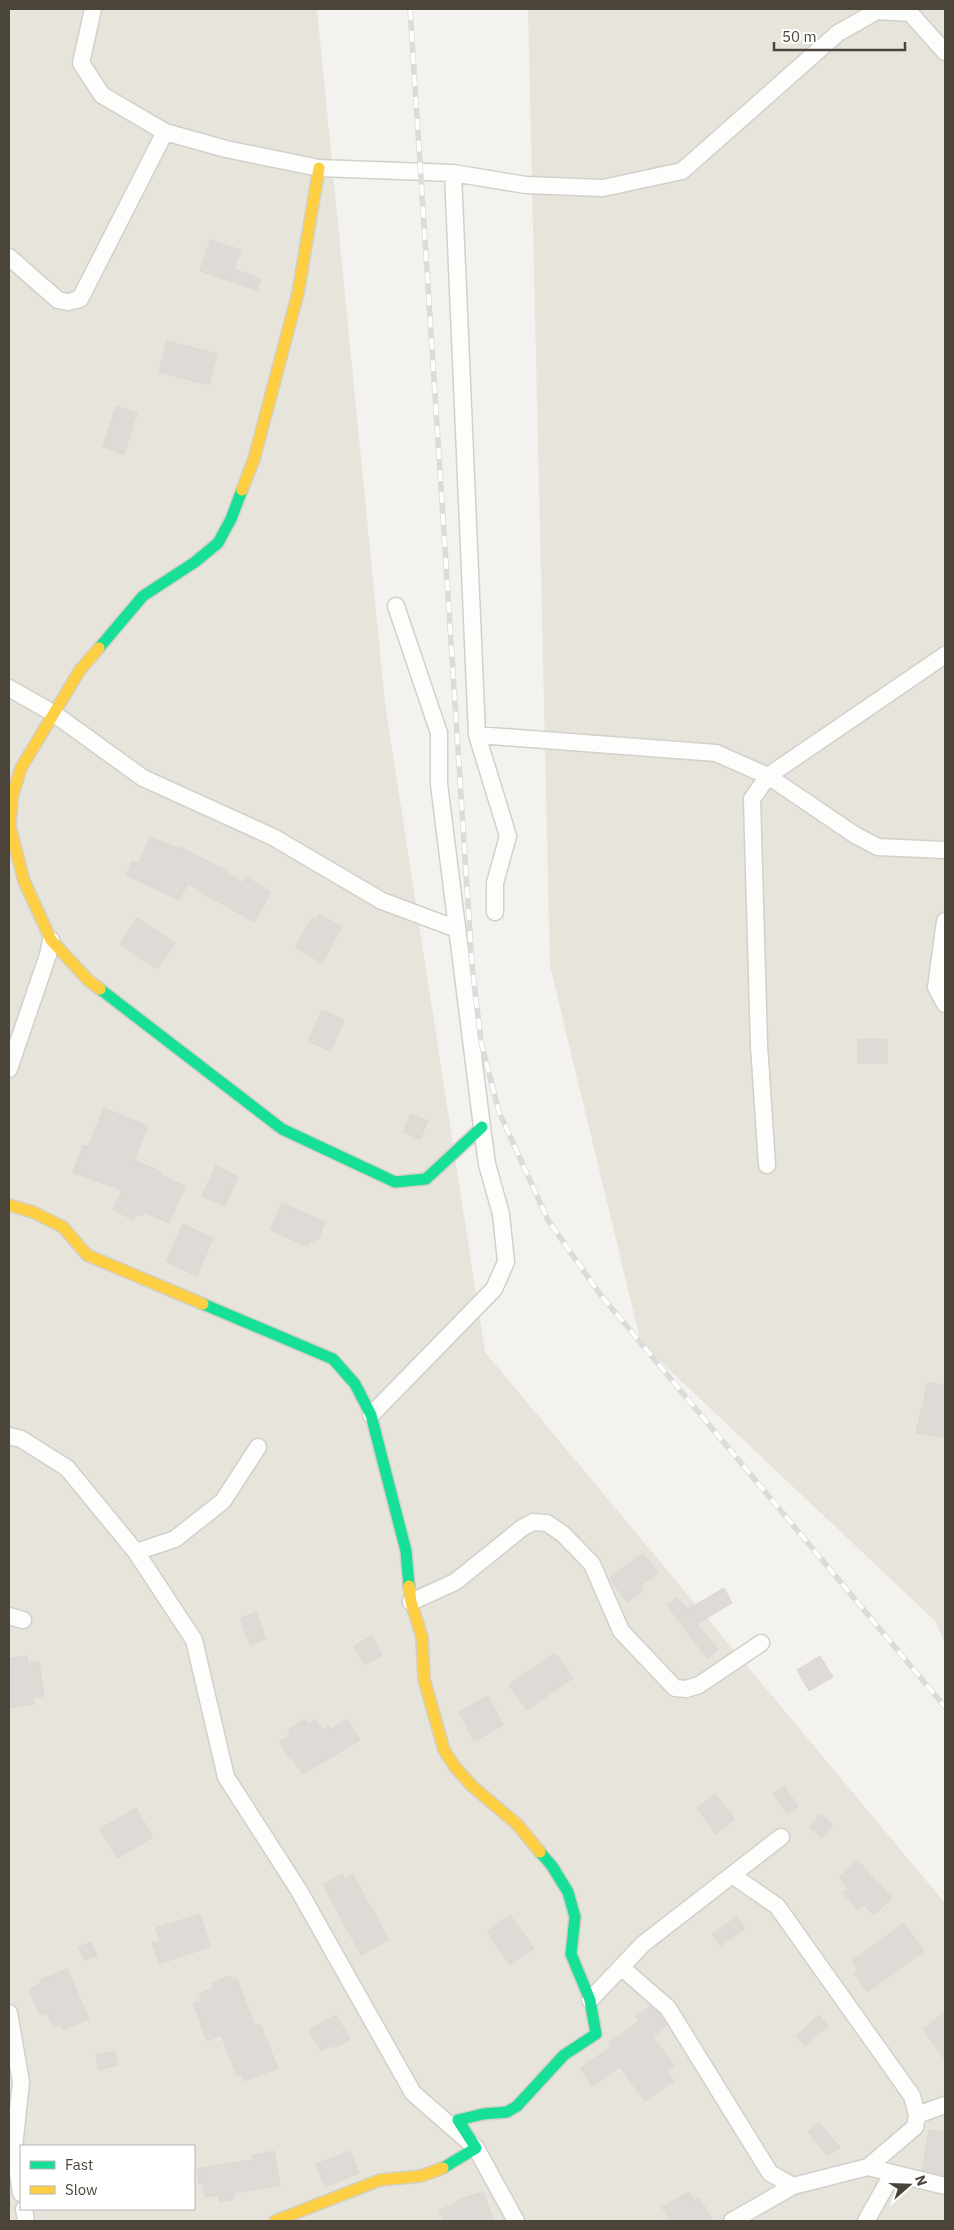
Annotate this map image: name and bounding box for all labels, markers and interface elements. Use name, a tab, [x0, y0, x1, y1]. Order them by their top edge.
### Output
scale bar	[774, 20, 905, 52]
text: 50 m	[782, 27, 817, 46]
legend	[20, 2145, 195, 2210]
text: Fast	[65, 2155, 93, 2174]
north arrow	[884, 2160, 934, 2210]
text: N	[911, 2173, 931, 2188]
text: Slow	[65, 2180, 98, 2199]

